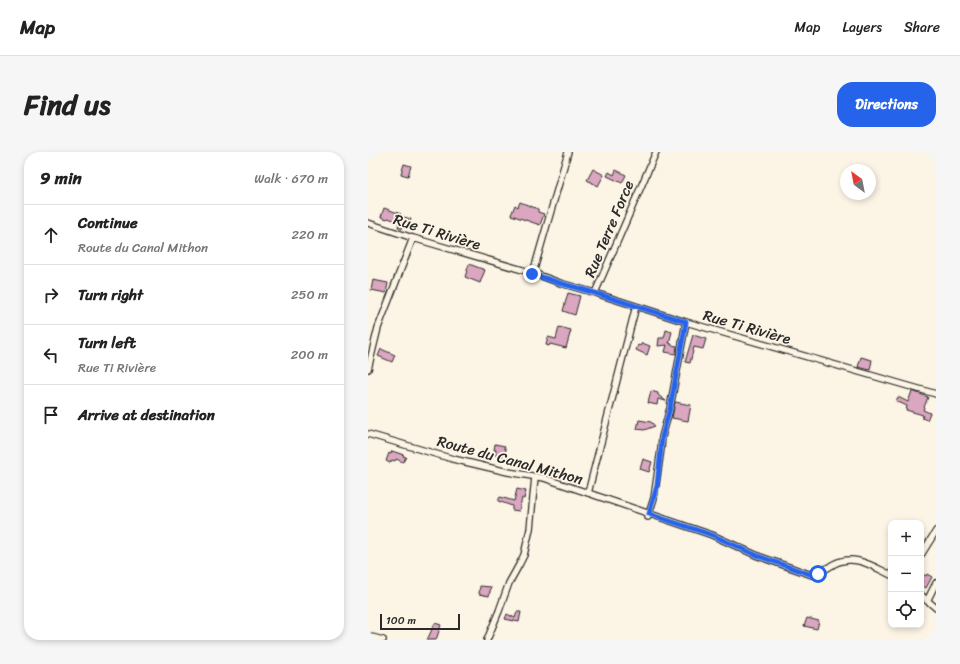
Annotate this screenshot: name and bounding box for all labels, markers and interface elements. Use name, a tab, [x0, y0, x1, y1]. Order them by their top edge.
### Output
text: Map	[20, 11, 55, 44]
text: Map	[795, 15, 820, 40]
text: Layers	[842, 15, 882, 40]
text: Share	[904, 15, 940, 40]
text: Find us	[24, 80, 111, 129]
button: Directions	[837, 82, 936, 127]
text: 9 min	[40, 163, 82, 193]
north arrow	[840, 164, 876, 200]
text: Walk · 670 m	[254, 167, 328, 190]
street label: Rue Terre Force	[577, 176, 641, 282]
street label: Rue Ti Rivière	[390, 206, 484, 258]
text: Continue	[78, 210, 138, 236]
text: 220 m	[291, 223, 328, 246]
icon: ahead	[40, 224, 62, 246]
text: Route du Canal Mithon	[78, 236, 208, 259]
route end	[523, 265, 541, 283]
text: Turn right	[78, 282, 143, 308]
text: 250 m	[291, 283, 328, 306]
icon: right	[40, 284, 62, 306]
street label: Rue Ti Rivière	[700, 302, 794, 352]
text: Turn left	[78, 330, 136, 356]
text: 200 m	[291, 343, 328, 366]
icon: left	[40, 344, 62, 366]
text: Rue Ti Rivière	[78, 356, 156, 379]
text: Arrive at destination	[78, 402, 215, 428]
icon: arrive	[40, 404, 62, 426]
street label: Route du Canal Mithon	[434, 428, 586, 492]
map controls	[888, 520, 924, 628]
button: +	[888, 520, 924, 556]
button: −	[888, 556, 924, 592]
route start	[809, 565, 827, 583]
button: locate	[888, 592, 924, 628]
text: 100 m	[386, 611, 416, 630]
scale bar	[380, 612, 460, 631]

